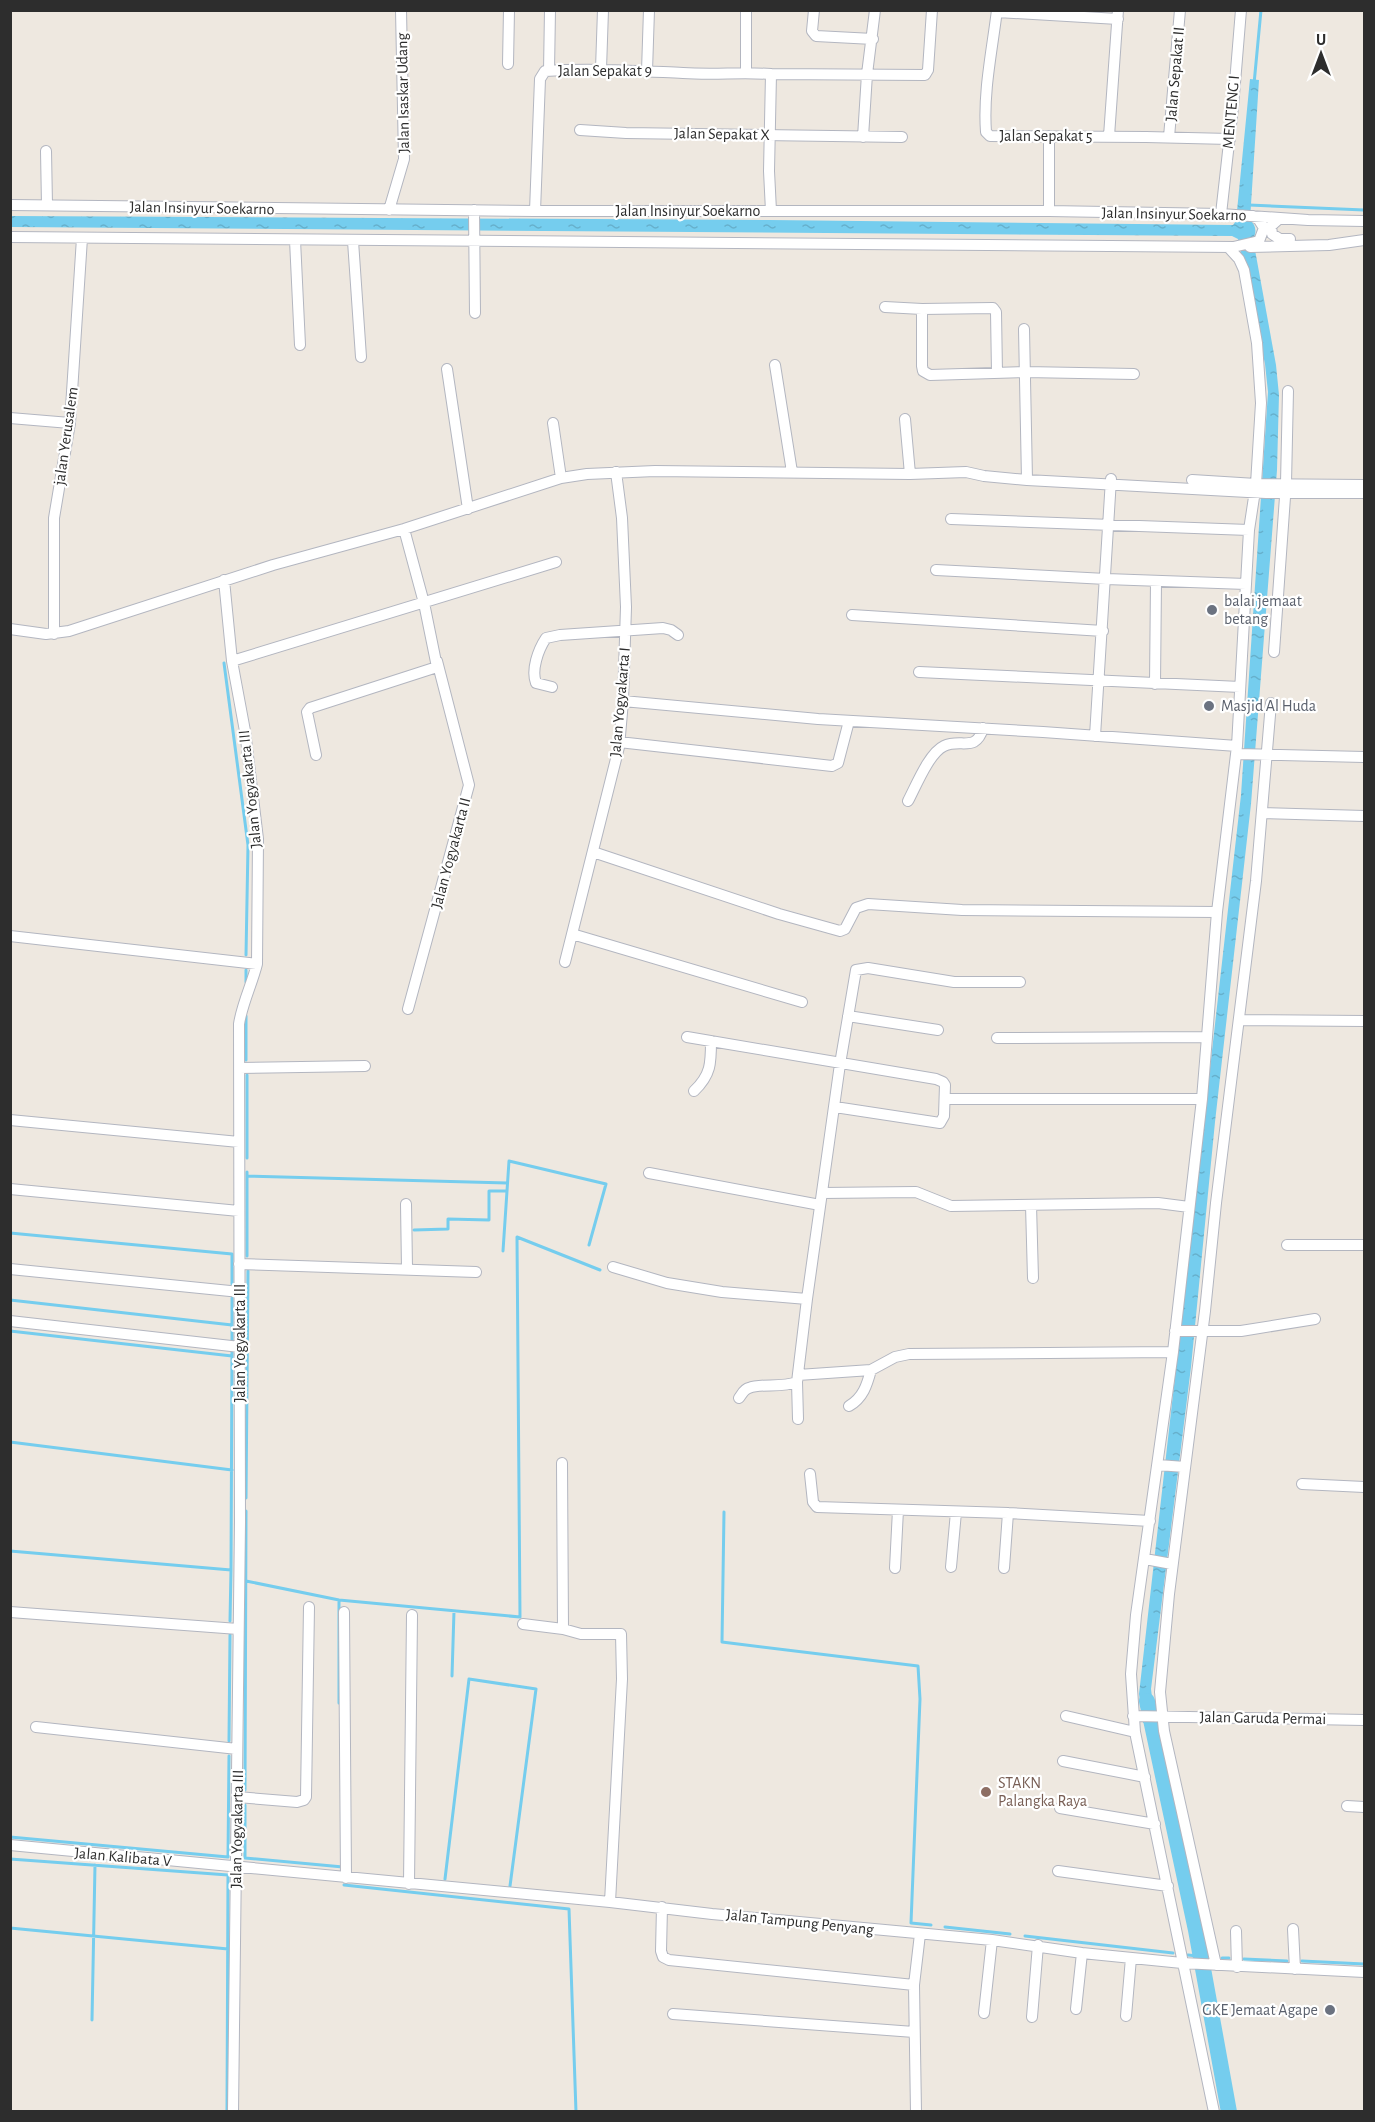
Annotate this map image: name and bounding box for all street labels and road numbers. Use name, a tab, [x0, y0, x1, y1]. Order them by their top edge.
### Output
street label: Jalan Sepakat II	[1163, 26, 1187, 122]
street label: Jalan Isaskar Udang	[394, 32, 412, 153]
street label: Jalan Sepakat 9	[558, 63, 652, 79]
street label: MENTENG I	[1220, 75, 1242, 149]
street label: Jalan Sepakat X	[674, 125, 771, 143]
street label: Jalan Sepakat 5	[999, 128, 1093, 144]
street label: Jalan Insinyur Soekarno	[129, 199, 275, 218]
street label: Jalan Insinyur Soekarno	[616, 203, 761, 220]
street label: Jalan Insinyur Soekarno	[1101, 205, 1247, 224]
street label: jalan Yerusalem	[51, 386, 82, 486]
street label: Jalan Yogyakarta I	[607, 647, 634, 758]
street label: Jalan Yogyakarta III	[236, 729, 265, 849]
street label: Jalan Yogyakarta II	[428, 796, 474, 911]
street label: Jalan Yogyakarta III	[232, 1284, 249, 1402]
street label: Jalan Garuda Permai	[1200, 1709, 1326, 1727]
street label: Jalan Yogyakarta III	[228, 1770, 247, 1888]
street label: Jalan Kalibata V	[74, 1845, 172, 1869]
street label: Jalan Tampung Penyang	[725, 1906, 875, 1939]

